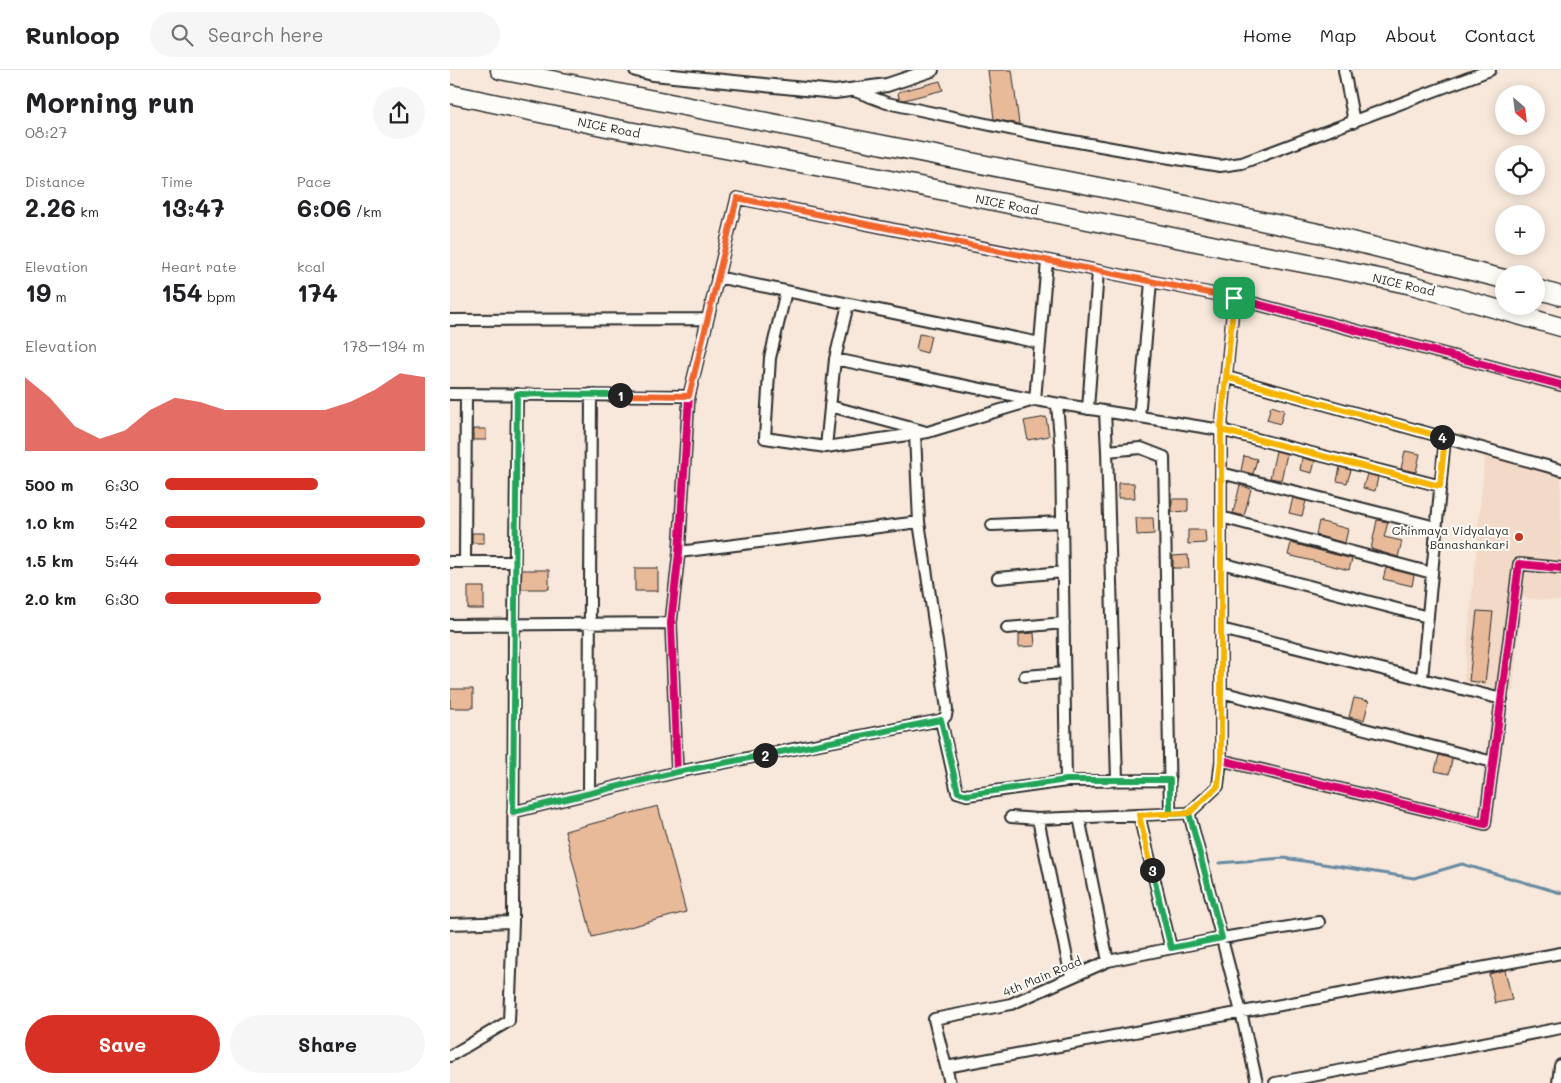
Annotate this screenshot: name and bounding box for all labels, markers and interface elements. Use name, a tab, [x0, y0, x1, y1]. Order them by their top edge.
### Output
search box	[150, 12, 500, 57]
text: Runloop	[25, 19, 120, 50]
icon: search	[168, 21, 196, 49]
text: Search here	[208, 22, 323, 47]
text: Home	[1243, 23, 1292, 47]
text: Map	[1320, 23, 1356, 47]
text: About	[1384, 23, 1437, 47]
text: Contact	[1465, 23, 1536, 47]
text: Morning run	[25, 84, 194, 120]
north arrow	[1495, 85, 1545, 135]
map controls	[1495, 85, 1545, 315]
button: share	[373, 87, 425, 139]
street label: NICE Road	[576, 113, 642, 141]
text: 08:27	[25, 121, 67, 142]
button: locate	[1495, 145, 1545, 195]
text: Distance	[25, 172, 85, 191]
text: Time	[161, 172, 193, 191]
text: Pace	[297, 172, 331, 191]
street label: NICE Road	[974, 190, 1040, 218]
text: 2.26	[25, 191, 76, 223]
text: 13:47	[161, 191, 225, 223]
text: 6:06	[297, 191, 351, 223]
text: km	[76, 202, 99, 221]
text: /km	[351, 202, 382, 221]
button: +	[1495, 205, 1545, 255]
text: Elevation	[25, 257, 88, 276]
text: Heart rate	[161, 257, 237, 276]
text: kcal	[297, 257, 325, 276]
button: −	[1495, 265, 1545, 315]
street label: NICE Road	[1371, 269, 1437, 299]
text: 19	[25, 276, 51, 308]
text: 154	[161, 276, 203, 308]
text: 174	[297, 276, 338, 308]
pin	[1213, 277, 1255, 319]
icon: arrive	[1220, 284, 1248, 312]
text: m	[51, 287, 67, 306]
text: bpm	[203, 287, 236, 306]
text: Elevation	[25, 335, 97, 356]
text: 178–194 m	[342, 335, 425, 356]
pin: 1	[608, 382, 632, 408]
text: 1	[617, 386, 624, 405]
pin: 4	[1430, 424, 1454, 450]
text: 4	[1438, 428, 1447, 447]
text: 500 m	[25, 474, 73, 495]
text: 6:30	[105, 474, 139, 495]
text: 1.0 km	[25, 512, 74, 533]
text: 5:42	[105, 512, 138, 533]
place label: Chinmaya Vidyalaya Banashankari	[1392, 522, 1509, 552]
marker: Chinmaya Vidyalaya Banashankari	[1513, 531, 1525, 543]
text: 1.5 km	[25, 550, 73, 571]
text: 5:44	[105, 550, 138, 571]
text: 2.0 km	[25, 588, 76, 609]
text: 6:30	[105, 588, 139, 609]
pin: 2	[752, 742, 778, 768]
text: 2	[762, 746, 769, 765]
pin: 3	[1140, 858, 1164, 882]
text: 3	[1148, 861, 1157, 880]
street label: 4th Main Road	[1000, 952, 1084, 1000]
button: Save	[25, 1015, 220, 1073]
button: Share	[230, 1015, 425, 1073]

